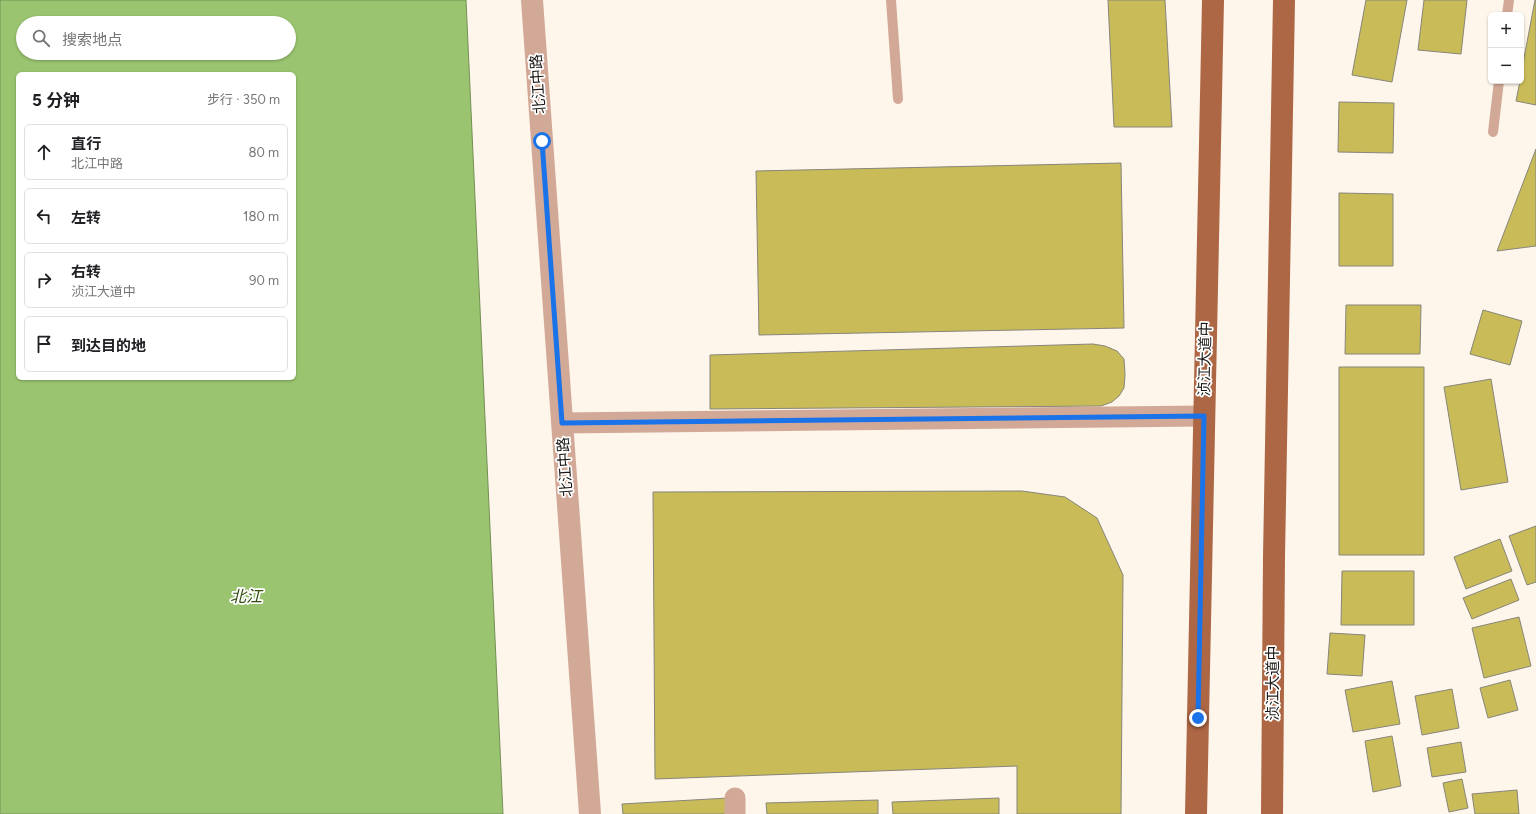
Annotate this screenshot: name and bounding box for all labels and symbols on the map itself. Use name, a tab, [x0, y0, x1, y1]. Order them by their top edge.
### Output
street label: 北江中路	[527, 53, 549, 115]
route start	[533, 132, 551, 150]
street label: 浈江大道中	[1195, 321, 1215, 397]
street label: 北江中路	[554, 436, 576, 498]
water label: 北江	[230, 587, 264, 606]
street label: 浈江大道中	[1264, 645, 1282, 721]
route end	[1189, 709, 1207, 727]

